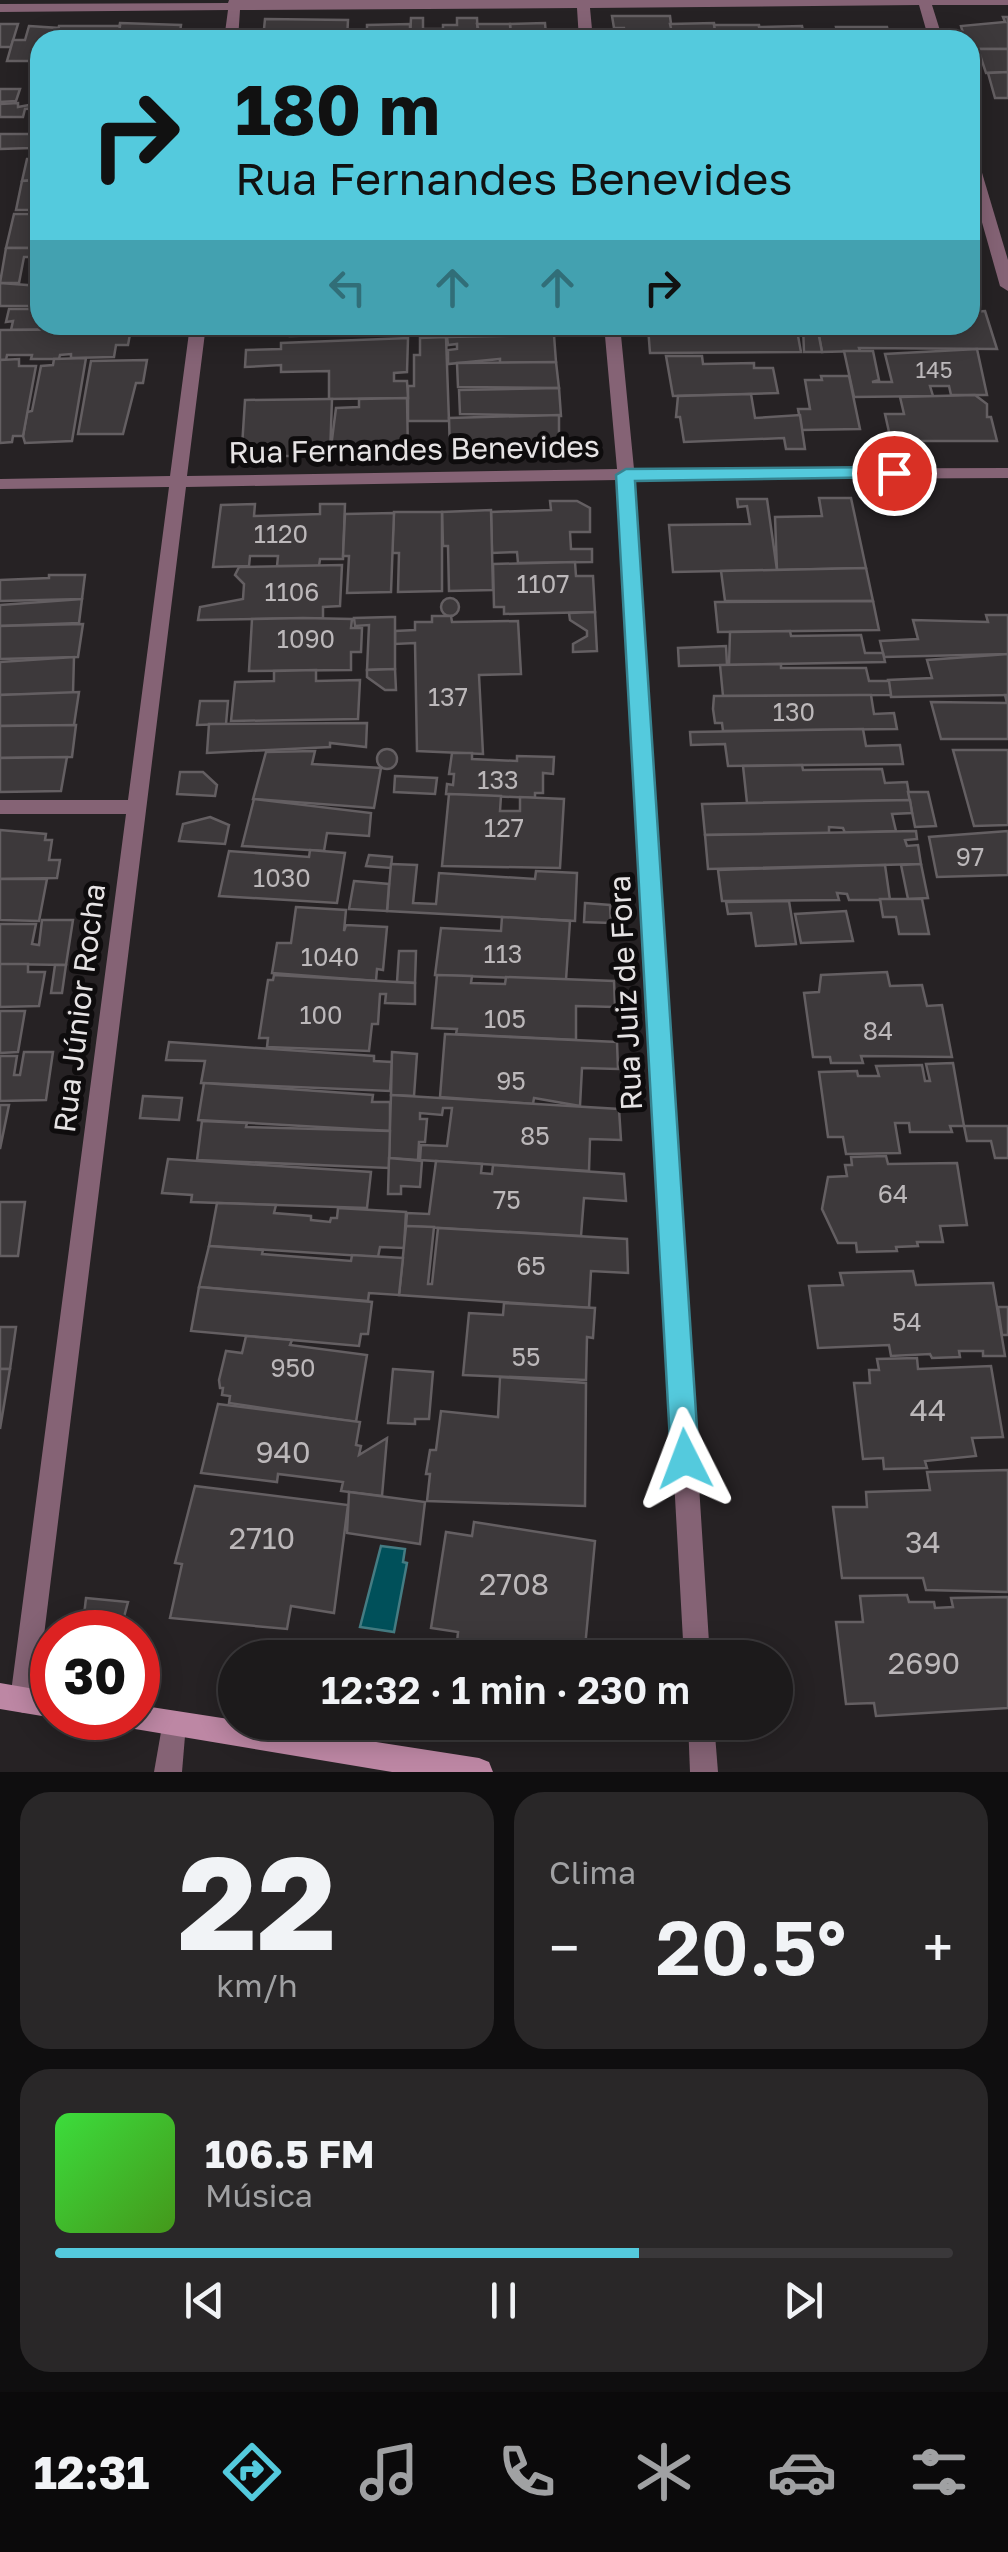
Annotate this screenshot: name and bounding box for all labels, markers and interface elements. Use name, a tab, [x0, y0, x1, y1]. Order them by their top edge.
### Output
text: 180 m	[235, 66, 440, 150]
icon: right	[70, 70, 200, 200]
text: Rua Fernandes Benevides	[235, 151, 792, 205]
icon: left	[320, 260, 375, 315]
icon: ahead	[425, 260, 480, 315]
icon: ahead	[530, 260, 585, 315]
icon: right	[635, 260, 690, 315]
house number: 145	[916, 356, 952, 383]
street label: Rua Fernandes Benevides	[228, 428, 600, 470]
pin	[852, 431, 937, 516]
icon: arrive	[867, 446, 922, 501]
house number: 1120	[254, 518, 308, 549]
house number: 1107	[516, 568, 570, 599]
house number: 1106	[265, 576, 319, 607]
house number: 1090	[277, 623, 335, 654]
house number: 137	[428, 681, 468, 712]
house number: 130	[773, 696, 815, 727]
house number: 133	[477, 764, 519, 795]
house number: 127	[484, 812, 524, 843]
house number: 97	[956, 841, 984, 872]
house number: 1030	[253, 862, 311, 893]
street label: Rua Juiz de Fora	[601, 875, 649, 1111]
street label: Rua Júnior Rocha	[46, 881, 112, 1135]
house number: 113	[484, 938, 522, 969]
house number: 1040	[301, 941, 359, 972]
house number: 100	[299, 999, 343, 1030]
house number: 105	[484, 1003, 526, 1034]
house number: 84	[863, 1015, 893, 1046]
house number: 95	[496, 1065, 526, 1096]
house number: 85	[520, 1120, 550, 1151]
house number: 64	[878, 1178, 908, 1209]
house number: 75	[493, 1184, 521, 1215]
house number: 65	[516, 1250, 546, 1281]
house number: 54	[892, 1306, 922, 1337]
house number: 55	[511, 1341, 541, 1372]
house number: 950	[270, 1352, 316, 1383]
house number: 44	[910, 1392, 946, 1428]
position arrow	[633, 1407, 737, 1511]
house number: 940	[255, 1434, 311, 1470]
house number: 2710	[229, 1520, 295, 1556]
house number: 34	[905, 1524, 941, 1560]
house number: 2708	[479, 1566, 549, 1602]
speed limit sign: 30	[30, 1610, 160, 1740]
house number: 2690	[888, 1645, 960, 1681]
text: 12:32 · 1 min · 230 m	[321, 1667, 690, 1712]
text: 22	[178, 1823, 336, 1979]
text: Clima	[549, 1853, 636, 1891]
text: 20.5°	[656, 1901, 846, 1992]
text: −	[549, 1914, 579, 1980]
text: +	[923, 1914, 953, 1980]
text: km/h	[216, 1966, 298, 2004]
text: 106.5 FM	[205, 2131, 375, 2176]
text: Música	[205, 2176, 313, 2214]
icon: previous	[177, 2273, 232, 2328]
icon: pause	[476, 2273, 531, 2328]
icon: next	[776, 2273, 831, 2328]
icon: directions	[217, 2437, 287, 2507]
icon: music	[354, 2437, 424, 2507]
icon: phone	[492, 2437, 562, 2507]
icon: climate	[629, 2437, 699, 2507]
icon: car	[767, 2437, 837, 2507]
icon: filters	[904, 2437, 974, 2507]
text: 12:31	[34, 2445, 149, 2499]

